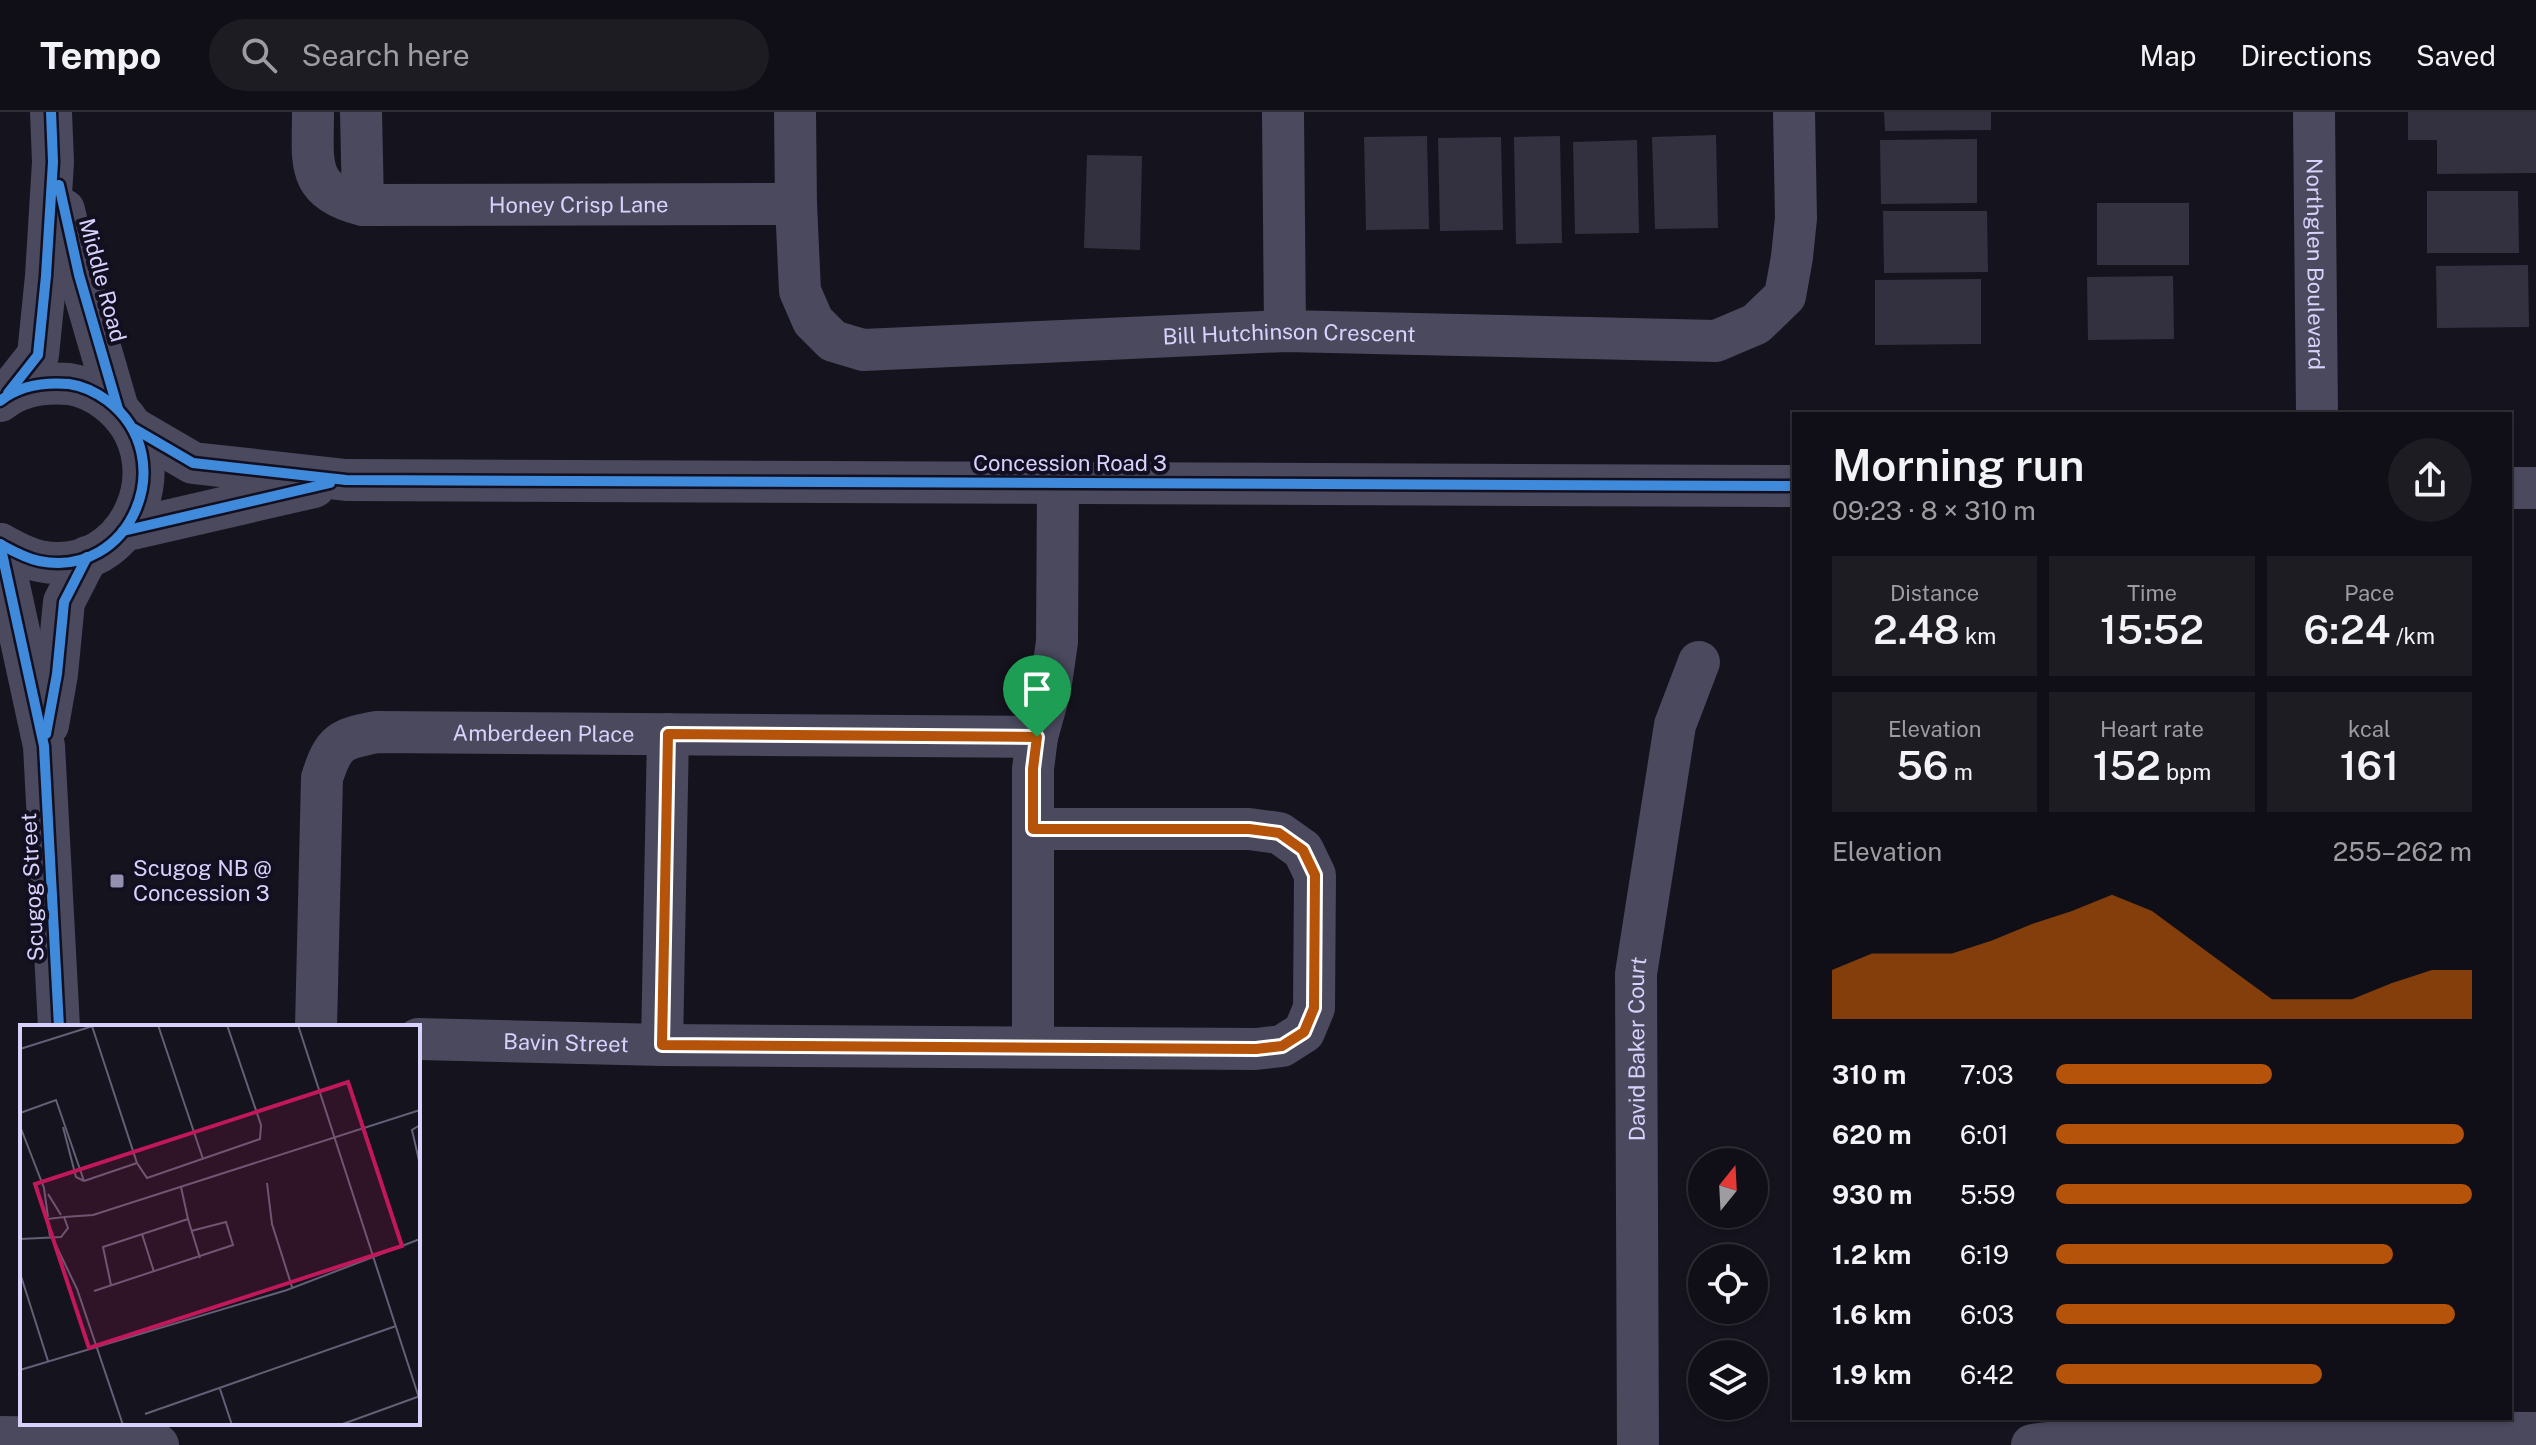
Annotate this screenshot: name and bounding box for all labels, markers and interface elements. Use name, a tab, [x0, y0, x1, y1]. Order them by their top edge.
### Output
search box	[209, 19, 769, 91]
text: Tempo	[40, 33, 161, 78]
icon: search	[237, 33, 281, 77]
text: Search here	[301, 37, 470, 73]
text: Map	[2140, 39, 2196, 72]
text: Directions	[2240, 39, 2372, 72]
text: Saved	[2416, 39, 2496, 72]
street label: Northglen Boulevard	[2301, 158, 2330, 370]
street label: Honey Crisp Lane	[489, 191, 668, 218]
street label: Middle Road	[74, 215, 132, 345]
street label: Bill Hutchinson Crescent	[1162, 318, 1416, 349]
button: share	[2388, 438, 2472, 522]
text: Morning run	[1832, 439, 2085, 491]
street label: Concession Road 3	[973, 450, 1167, 476]
text: 09:23 · 8 × 310 m	[1832, 495, 2036, 526]
text: Distance	[1890, 580, 1979, 606]
text: Time	[2127, 580, 2177, 606]
text: Pace	[2344, 580, 2394, 606]
text: 2.48	[1873, 606, 1960, 653]
text: 15:52	[2100, 606, 2204, 653]
text: 6:24	[2304, 606, 2391, 653]
text: km	[1960, 623, 1996, 649]
text: /km	[2391, 623, 2435, 649]
pin	[1003, 655, 1071, 737]
icon: arrive	[1015, 667, 1059, 711]
text: Elevation	[1888, 716, 1981, 742]
text: Heart rate	[2100, 716, 2204, 742]
text: kcal	[2348, 716, 2391, 742]
street label: Amberdeen Place	[453, 720, 635, 747]
text: 56	[1896, 742, 1949, 789]
text: 152	[2093, 742, 2161, 789]
text: 161	[2340, 742, 2399, 789]
text: m	[1949, 759, 1973, 785]
text: bpm	[2161, 759, 2211, 785]
street label: Scugog Street	[15, 812, 49, 962]
text: Elevation	[1832, 836, 1942, 867]
text: 255–262 m	[2333, 836, 2472, 867]
place label: Scugog NB @ Concession 3	[133, 855, 272, 906]
marker: Scugog NB @ Concession 3	[108, 872, 126, 890]
street label: David Baker Court	[1623, 955, 1652, 1141]
inset map	[20, 1025, 420, 1425]
street label: Bavin Street	[503, 1028, 629, 1057]
text: 310 m	[1832, 1059, 1906, 1090]
text: 7:03	[1960, 1059, 2014, 1090]
text: 620 m	[1832, 1119, 1912, 1150]
text: 6:01	[1960, 1119, 2009, 1150]
north arrow	[1688, 1148, 1768, 1228]
map controls	[1688, 1148, 1768, 1420]
text: 930 m	[1832, 1179, 1912, 1210]
text: 5:59	[1960, 1179, 2015, 1210]
text: 1.2 km	[1832, 1239, 1911, 1270]
text: 6:19	[1960, 1239, 2009, 1270]
button: locate	[1688, 1244, 1768, 1324]
text: 1.6 km	[1832, 1299, 1912, 1330]
text: 6:03	[1960, 1299, 2014, 1330]
button: layers	[1688, 1340, 1768, 1420]
text: 1.9 km	[1832, 1359, 1911, 1390]
text: 6:42	[1960, 1359, 2014, 1390]

